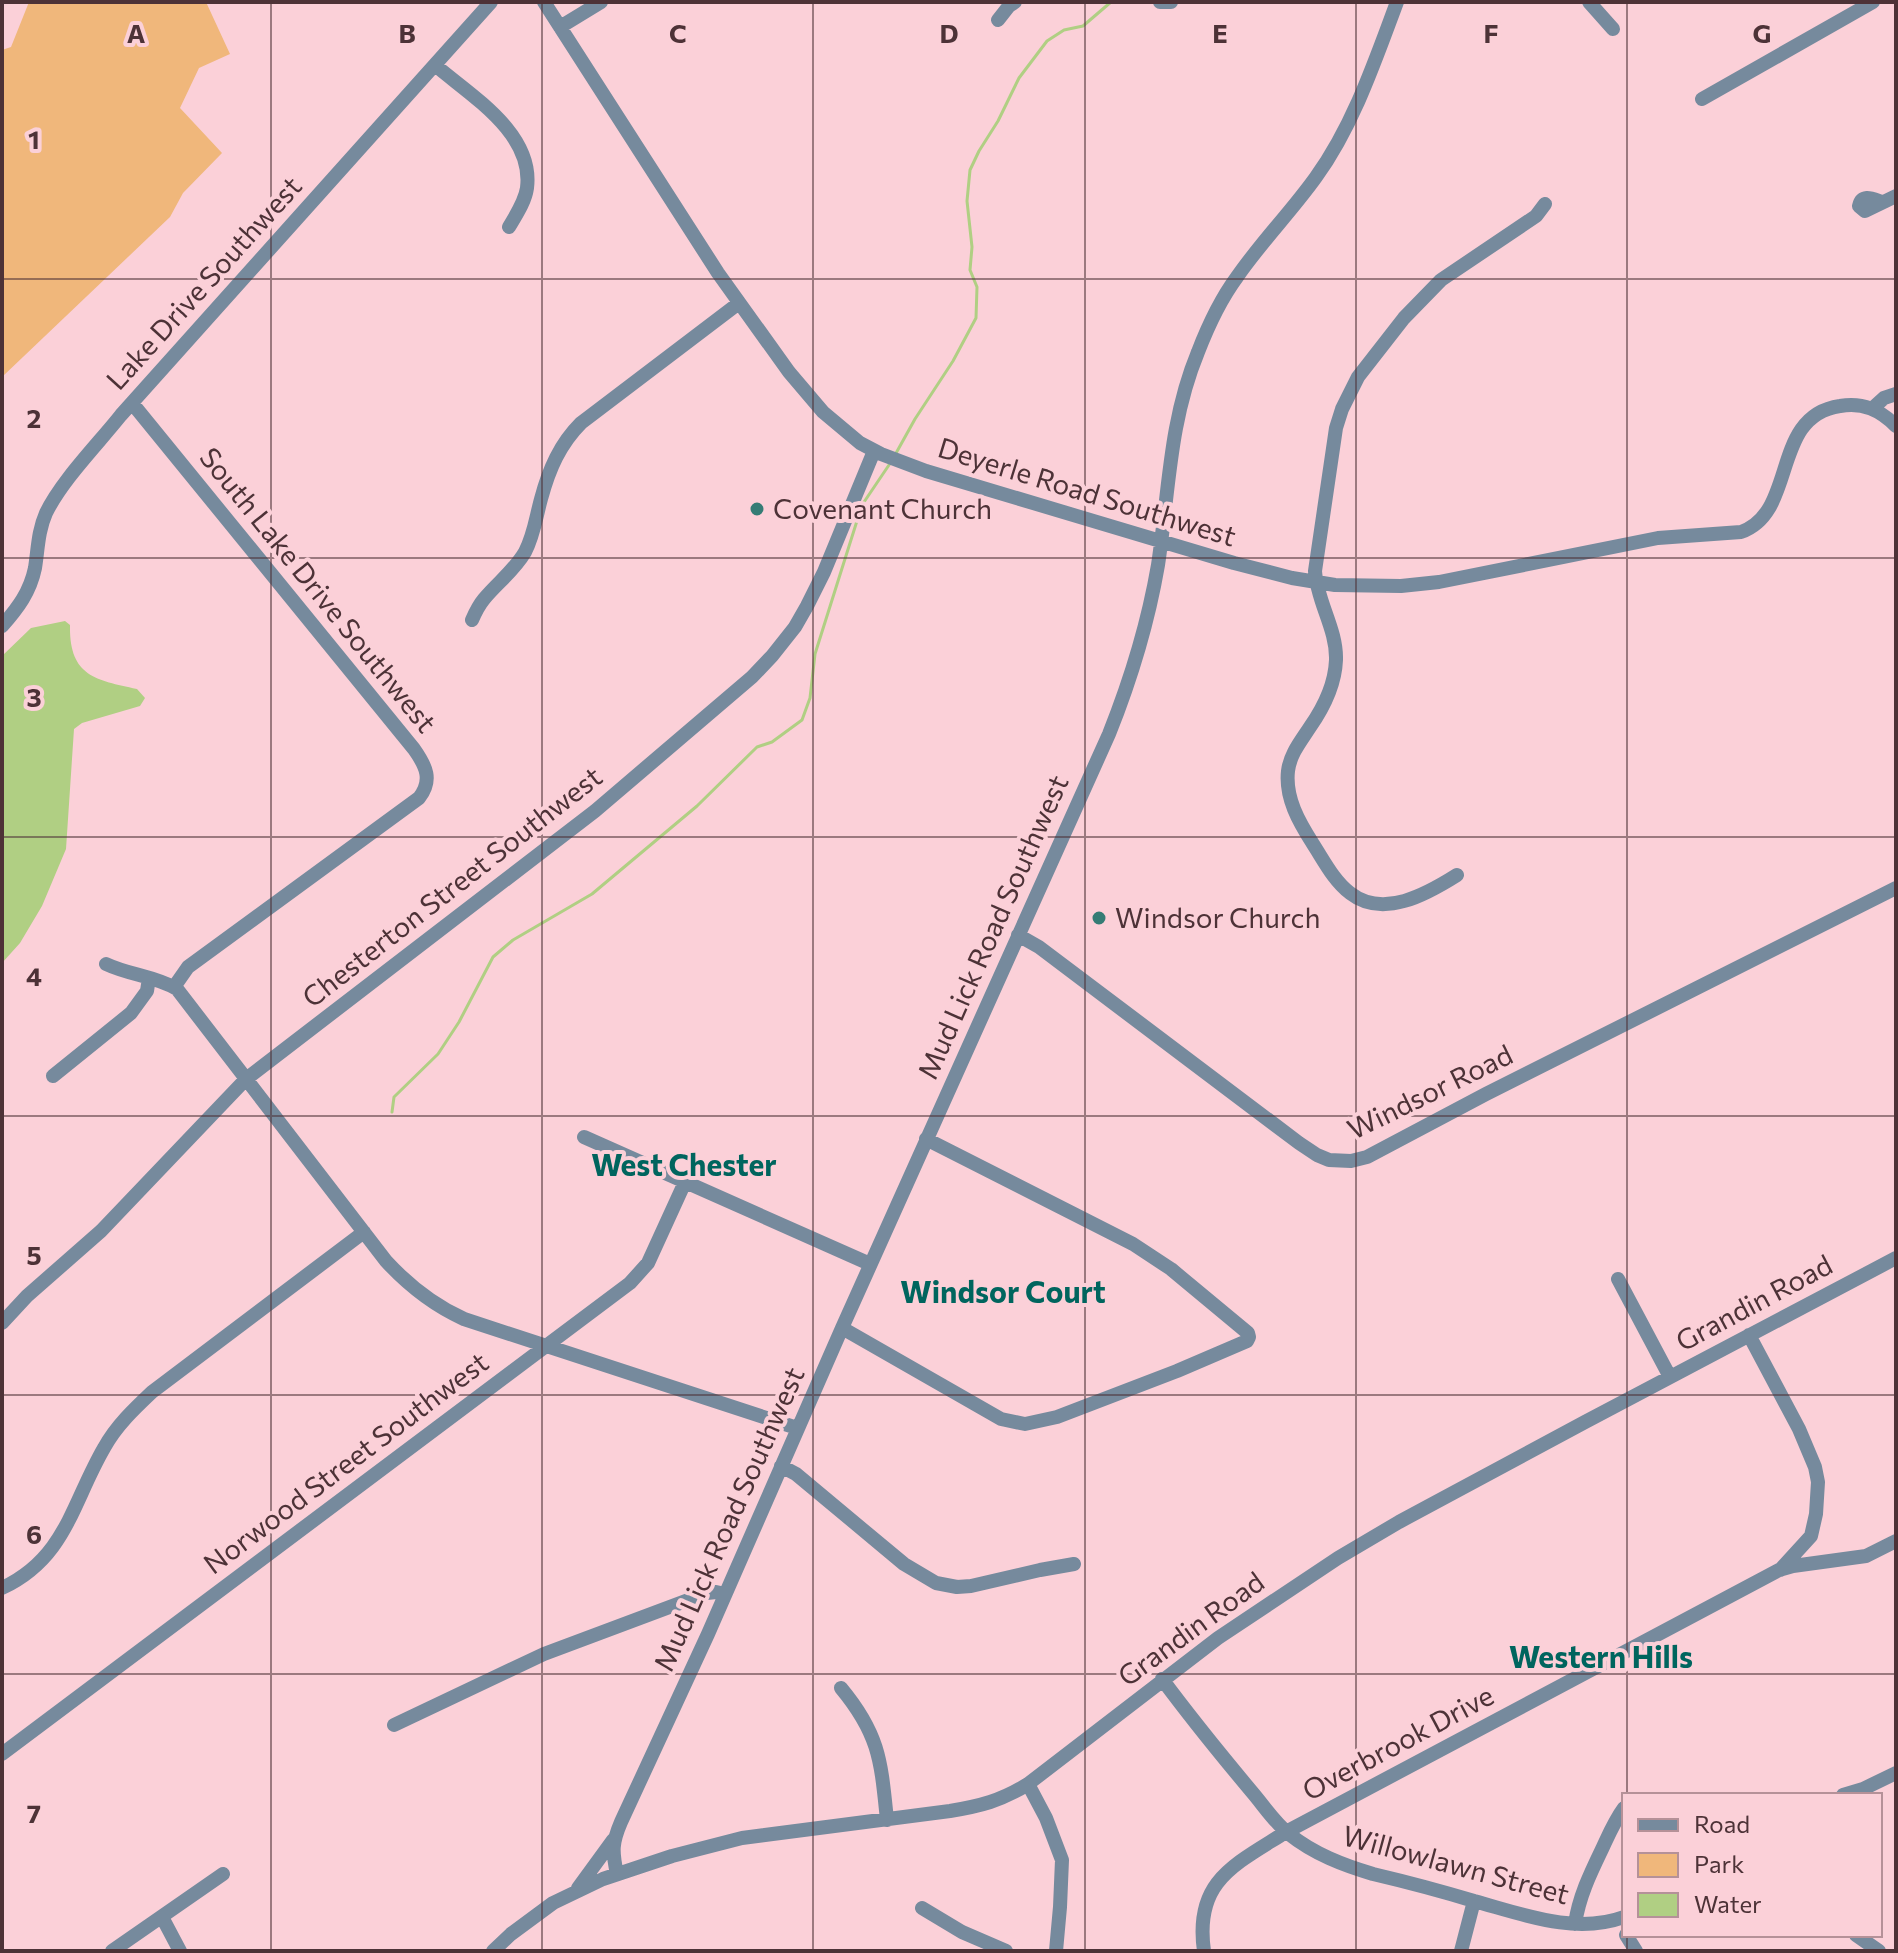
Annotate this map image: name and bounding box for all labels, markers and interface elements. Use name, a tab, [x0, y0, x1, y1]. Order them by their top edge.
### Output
text: A	[127, 17, 146, 48]
text: B	[398, 17, 416, 48]
text: C	[669, 17, 687, 48]
text: D	[939, 17, 959, 48]
text: E	[1212, 17, 1228, 48]
text: F	[1483, 17, 1499, 48]
text: G	[1753, 17, 1771, 48]
text: 1	[28, 123, 40, 154]
street label: Lake Drive Southwest	[99, 169, 308, 396]
text: 2	[27, 402, 41, 433]
street label: Deyerle Road Southwest	[934, 429, 1240, 553]
street label: South Lake Drive Southwest	[193, 440, 444, 739]
place label: Covenant Church	[773, 491, 992, 525]
marker: Covenant Church	[748, 500, 766, 518]
text: 3	[26, 681, 42, 712]
street label: Chesterton Street Southwest	[295, 759, 608, 1014]
street label: Mud Lick Road Southwest	[910, 769, 1075, 1084]
place label: Windsor Church	[1115, 900, 1320, 934]
marker: Windsor Church	[1090, 909, 1108, 927]
text: 4	[26, 960, 42, 991]
street label: Windsor Road	[1341, 1037, 1518, 1146]
district label: West Chester	[591, 1145, 777, 1182]
text: 5	[26, 1239, 42, 1270]
street label: Grandin Road	[1669, 1247, 1838, 1358]
district label: Windsor Court	[900, 1272, 1106, 1309]
street label: Norwood Street Southwest	[196, 1344, 494, 1580]
street label: Mud Lick Road Southwest	[646, 1361, 811, 1676]
text: 6	[26, 1518, 42, 1549]
street label: Grandin Road	[1111, 1564, 1270, 1693]
district label: Western Hills	[1509, 1637, 1693, 1674]
street label: Overbrook Drive	[1296, 1677, 1499, 1807]
legend	[1622, 1793, 1882, 1937]
text: 7	[27, 1797, 41, 1828]
text: Road	[1694, 1809, 1750, 1838]
street label: Willowlawn Street	[1339, 1817, 1573, 1911]
text: Park	[1694, 1849, 1744, 1878]
text: Water	[1694, 1889, 1762, 1918]

